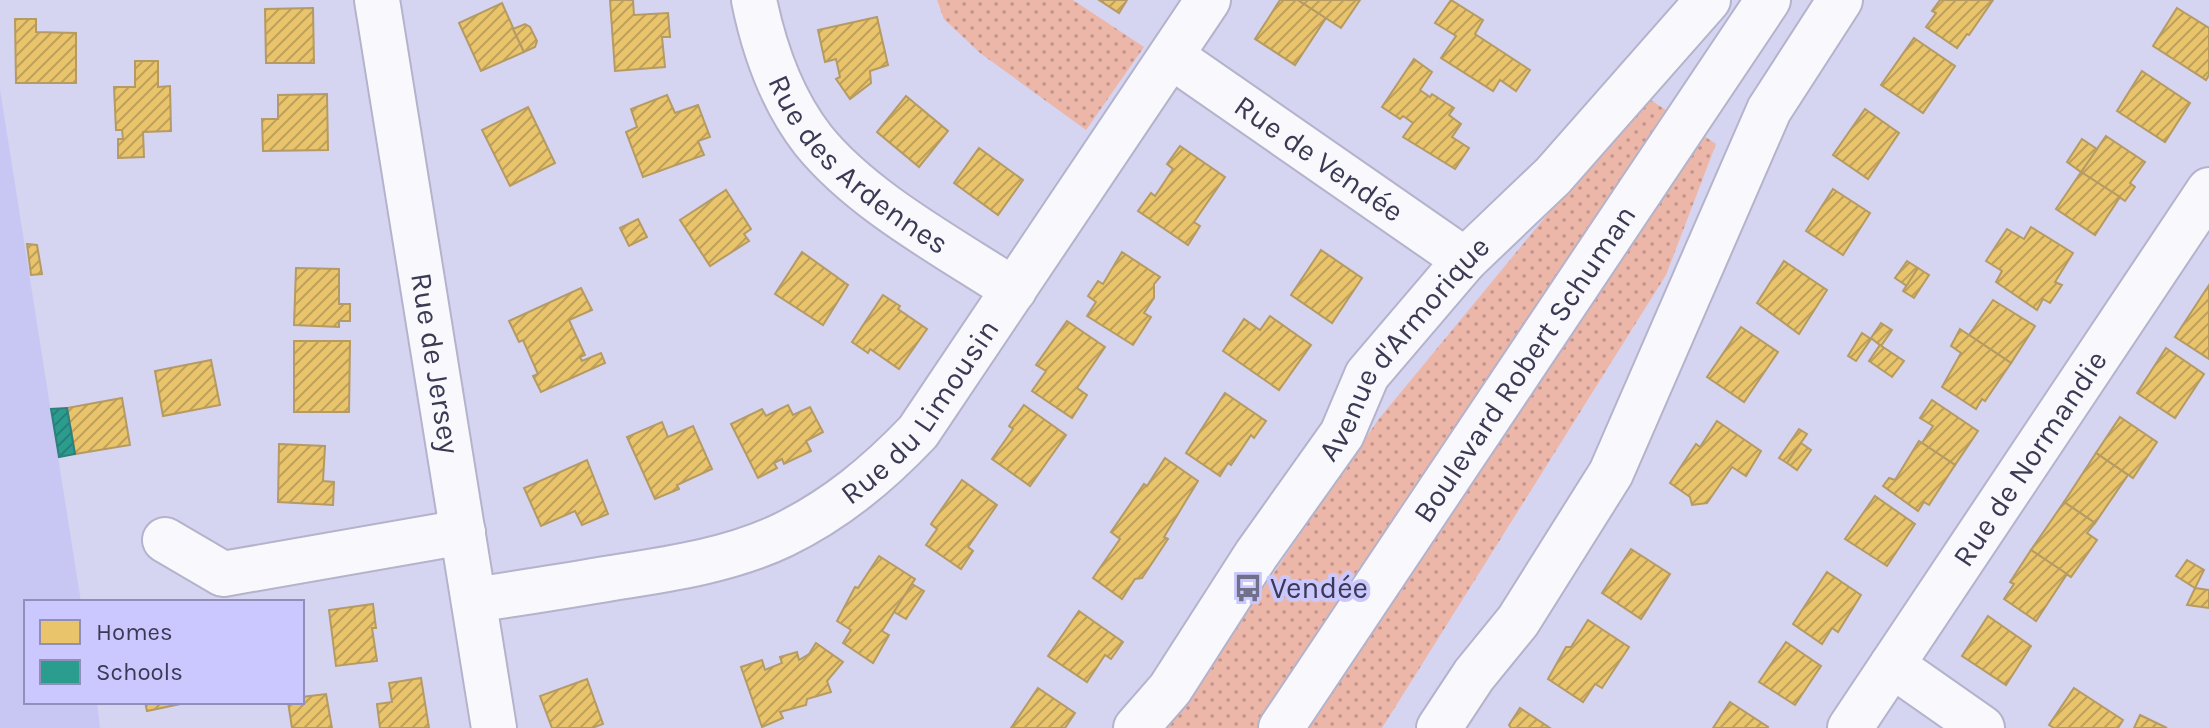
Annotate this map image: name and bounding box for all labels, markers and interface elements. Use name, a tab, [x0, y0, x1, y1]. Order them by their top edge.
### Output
street label: Rue des Ardennes	[760, 69, 955, 262]
street label: Rue de Vendée	[1228, 88, 1410, 230]
street label: Boulevard Robert Schuman	[1406, 198, 1644, 530]
street label: Avenue d'Armorique	[1310, 228, 1497, 468]
street label: Rue de Jersey	[403, 270, 468, 457]
street label: Rue du Limousin	[834, 312, 1006, 512]
street label: Rue de Normandie	[1945, 344, 2115, 573]
place label: Vendée	[1270, 570, 1368, 606]
bus stop icon: Vendée	[1233, 573, 1263, 603]
legend	[24, 600, 304, 704]
text: Homes	[96, 618, 173, 646]
text: Schools	[96, 658, 183, 686]

